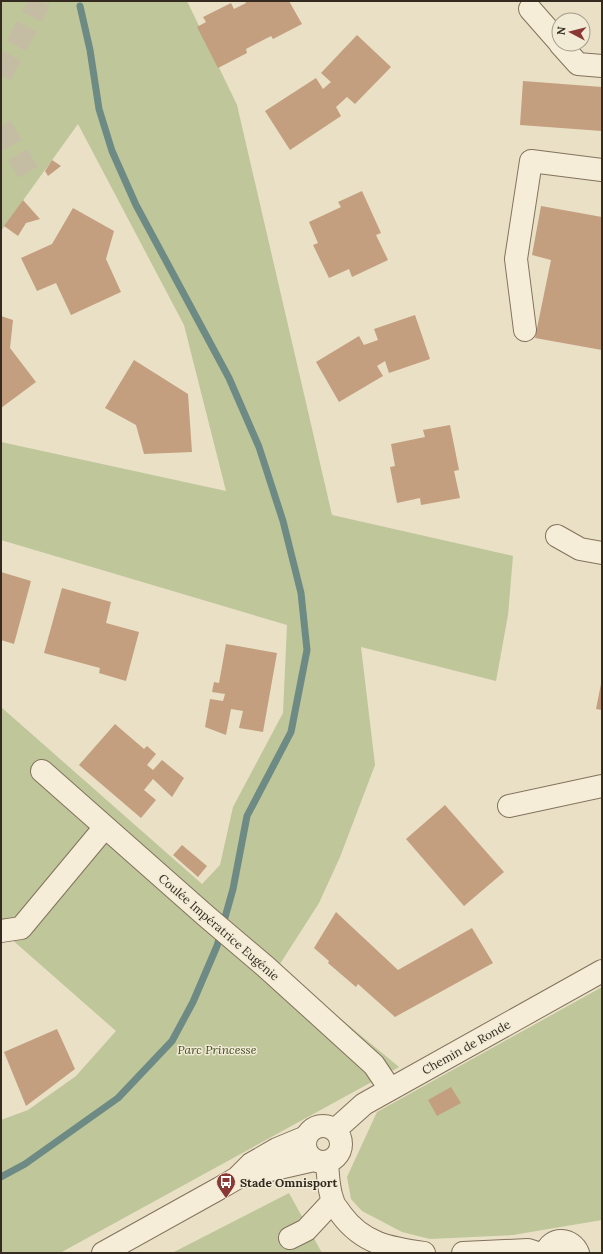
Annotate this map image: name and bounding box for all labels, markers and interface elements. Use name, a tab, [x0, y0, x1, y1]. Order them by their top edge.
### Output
north arrow	[551, 12, 591, 52]
text: N	[554, 25, 569, 36]
street label: Coulée Impératrice Eugénie	[155, 870, 283, 984]
street label: Chemin de Ronde	[419, 1016, 513, 1078]
park label: Parc Princesse	[178, 1042, 257, 1057]
bus stop icon: Stade Omnisport	[215, 1171, 237, 1199]
place label: Stade Omnisport	[240, 1175, 339, 1190]

